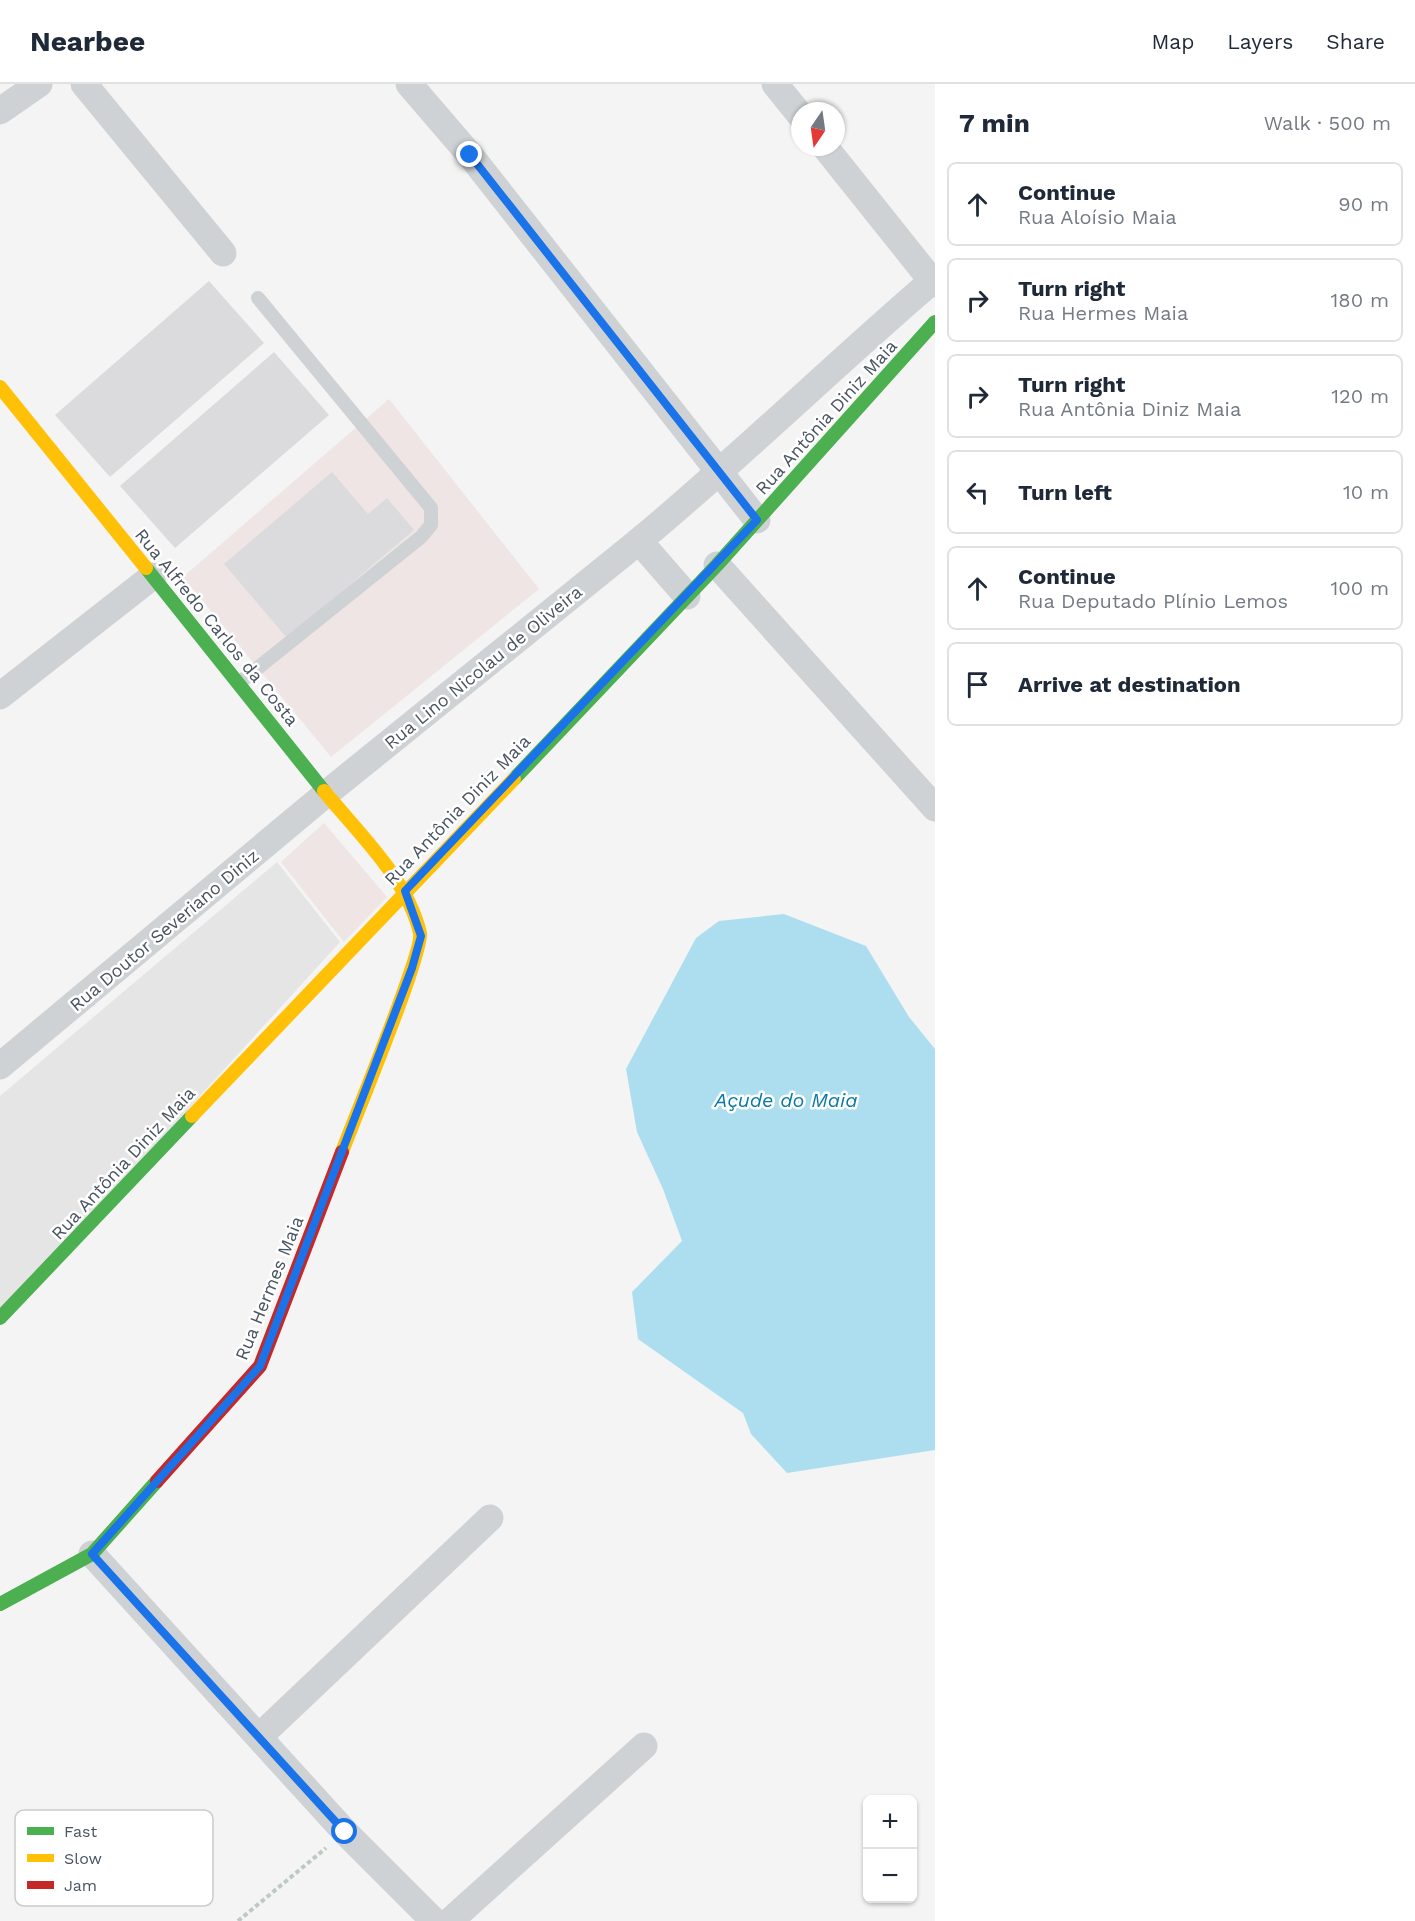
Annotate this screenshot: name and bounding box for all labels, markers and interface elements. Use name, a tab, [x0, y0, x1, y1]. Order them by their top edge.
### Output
text: Nearbee	[30, 25, 145, 58]
text: Map	[1151, 29, 1194, 54]
text: Layers	[1227, 29, 1293, 54]
text: Share	[1326, 29, 1385, 54]
north arrow	[791, 102, 845, 156]
text: 7 min	[959, 108, 1030, 138]
text: Walk · 500 m	[1264, 111, 1391, 135]
route end	[456, 141, 482, 167]
text: Continue	[1018, 180, 1116, 205]
icon: ahead	[961, 188, 994, 221]
text: 90 m	[1338, 192, 1389, 216]
text: Rua Aloísio Maia	[1018, 205, 1177, 229]
text: Turn right	[1018, 276, 1125, 301]
icon: right	[961, 284, 994, 317]
text: 180 m	[1331, 288, 1389, 312]
text: Rua Hermes Maia	[1018, 301, 1188, 325]
street label: Rua Antônia Diniz Maia	[751, 335, 901, 499]
text: Turn right	[1018, 372, 1125, 397]
icon: right	[961, 380, 994, 413]
text: 120 m	[1331, 384, 1389, 408]
text: Rua Antônia Diniz Maia	[1018, 397, 1241, 421]
icon: left	[961, 476, 994, 509]
text: Turn left	[1018, 480, 1112, 505]
text: 10 m	[1343, 480, 1389, 504]
street label: Rua Alfredo Carlos da Costa	[131, 524, 303, 730]
text: Continue	[1018, 564, 1116, 589]
icon: ahead	[961, 572, 994, 605]
text: 100 m	[1330, 576, 1389, 600]
street label: Rua Lino Nicolau de Oliveira	[380, 581, 586, 753]
text: Rua Deputado Plínio Lemos	[1018, 589, 1288, 613]
icon: arrive	[961, 668, 994, 701]
text: Arrive at destination	[1018, 672, 1241, 697]
street label: Rua Antônia Diniz Maia	[380, 730, 534, 890]
street label: Rua Doutor Severiano Diniz	[65, 845, 263, 1015]
street label: Rua Antônia Diniz Maia	[47, 1082, 199, 1244]
water label: Açude do Maia	[713, 1088, 858, 1112]
street label: Rua Hermes Maia	[231, 1213, 307, 1363]
map controls	[863, 1795, 917, 1903]
button: +	[863, 1795, 917, 1849]
legend	[15, 1810, 213, 1906]
route start	[331, 1818, 357, 1844]
text: Fast	[64, 1822, 97, 1841]
text: Slow	[64, 1849, 102, 1868]
button: −	[863, 1849, 917, 1903]
text: Jam	[64, 1876, 97, 1895]

